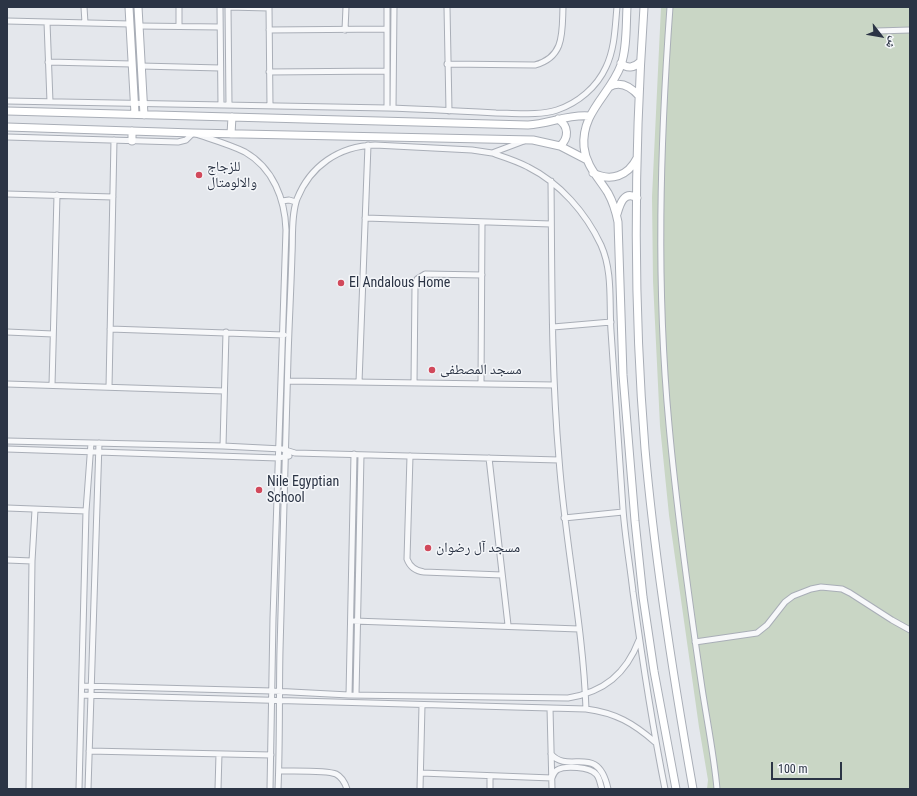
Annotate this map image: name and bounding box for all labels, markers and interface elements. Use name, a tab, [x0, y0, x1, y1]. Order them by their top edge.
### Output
north arrow	[861, 16, 901, 56]
text: ش	[883, 34, 900, 51]
place label: للزجاج والالومتال	[207, 159, 257, 192]
marker: للزجاج والالومتال	[194, 170, 204, 180]
place label: El Andalous Home	[349, 275, 450, 291]
marker: El Andalous Home	[336, 278, 346, 288]
place label: مسجد المصطفى	[440, 362, 522, 378]
marker: مسجد المصطفى	[427, 365, 437, 375]
place label: Nile Egyptian School	[267, 474, 339, 506]
marker: Nile Egyptian School	[254, 485, 264, 495]
place label: مسجد آل رضوان	[436, 540, 520, 556]
marker: مسجد آل رضوان	[423, 543, 433, 553]
scale bar	[773, 754, 844, 780]
text: 100 m	[778, 762, 808, 776]

